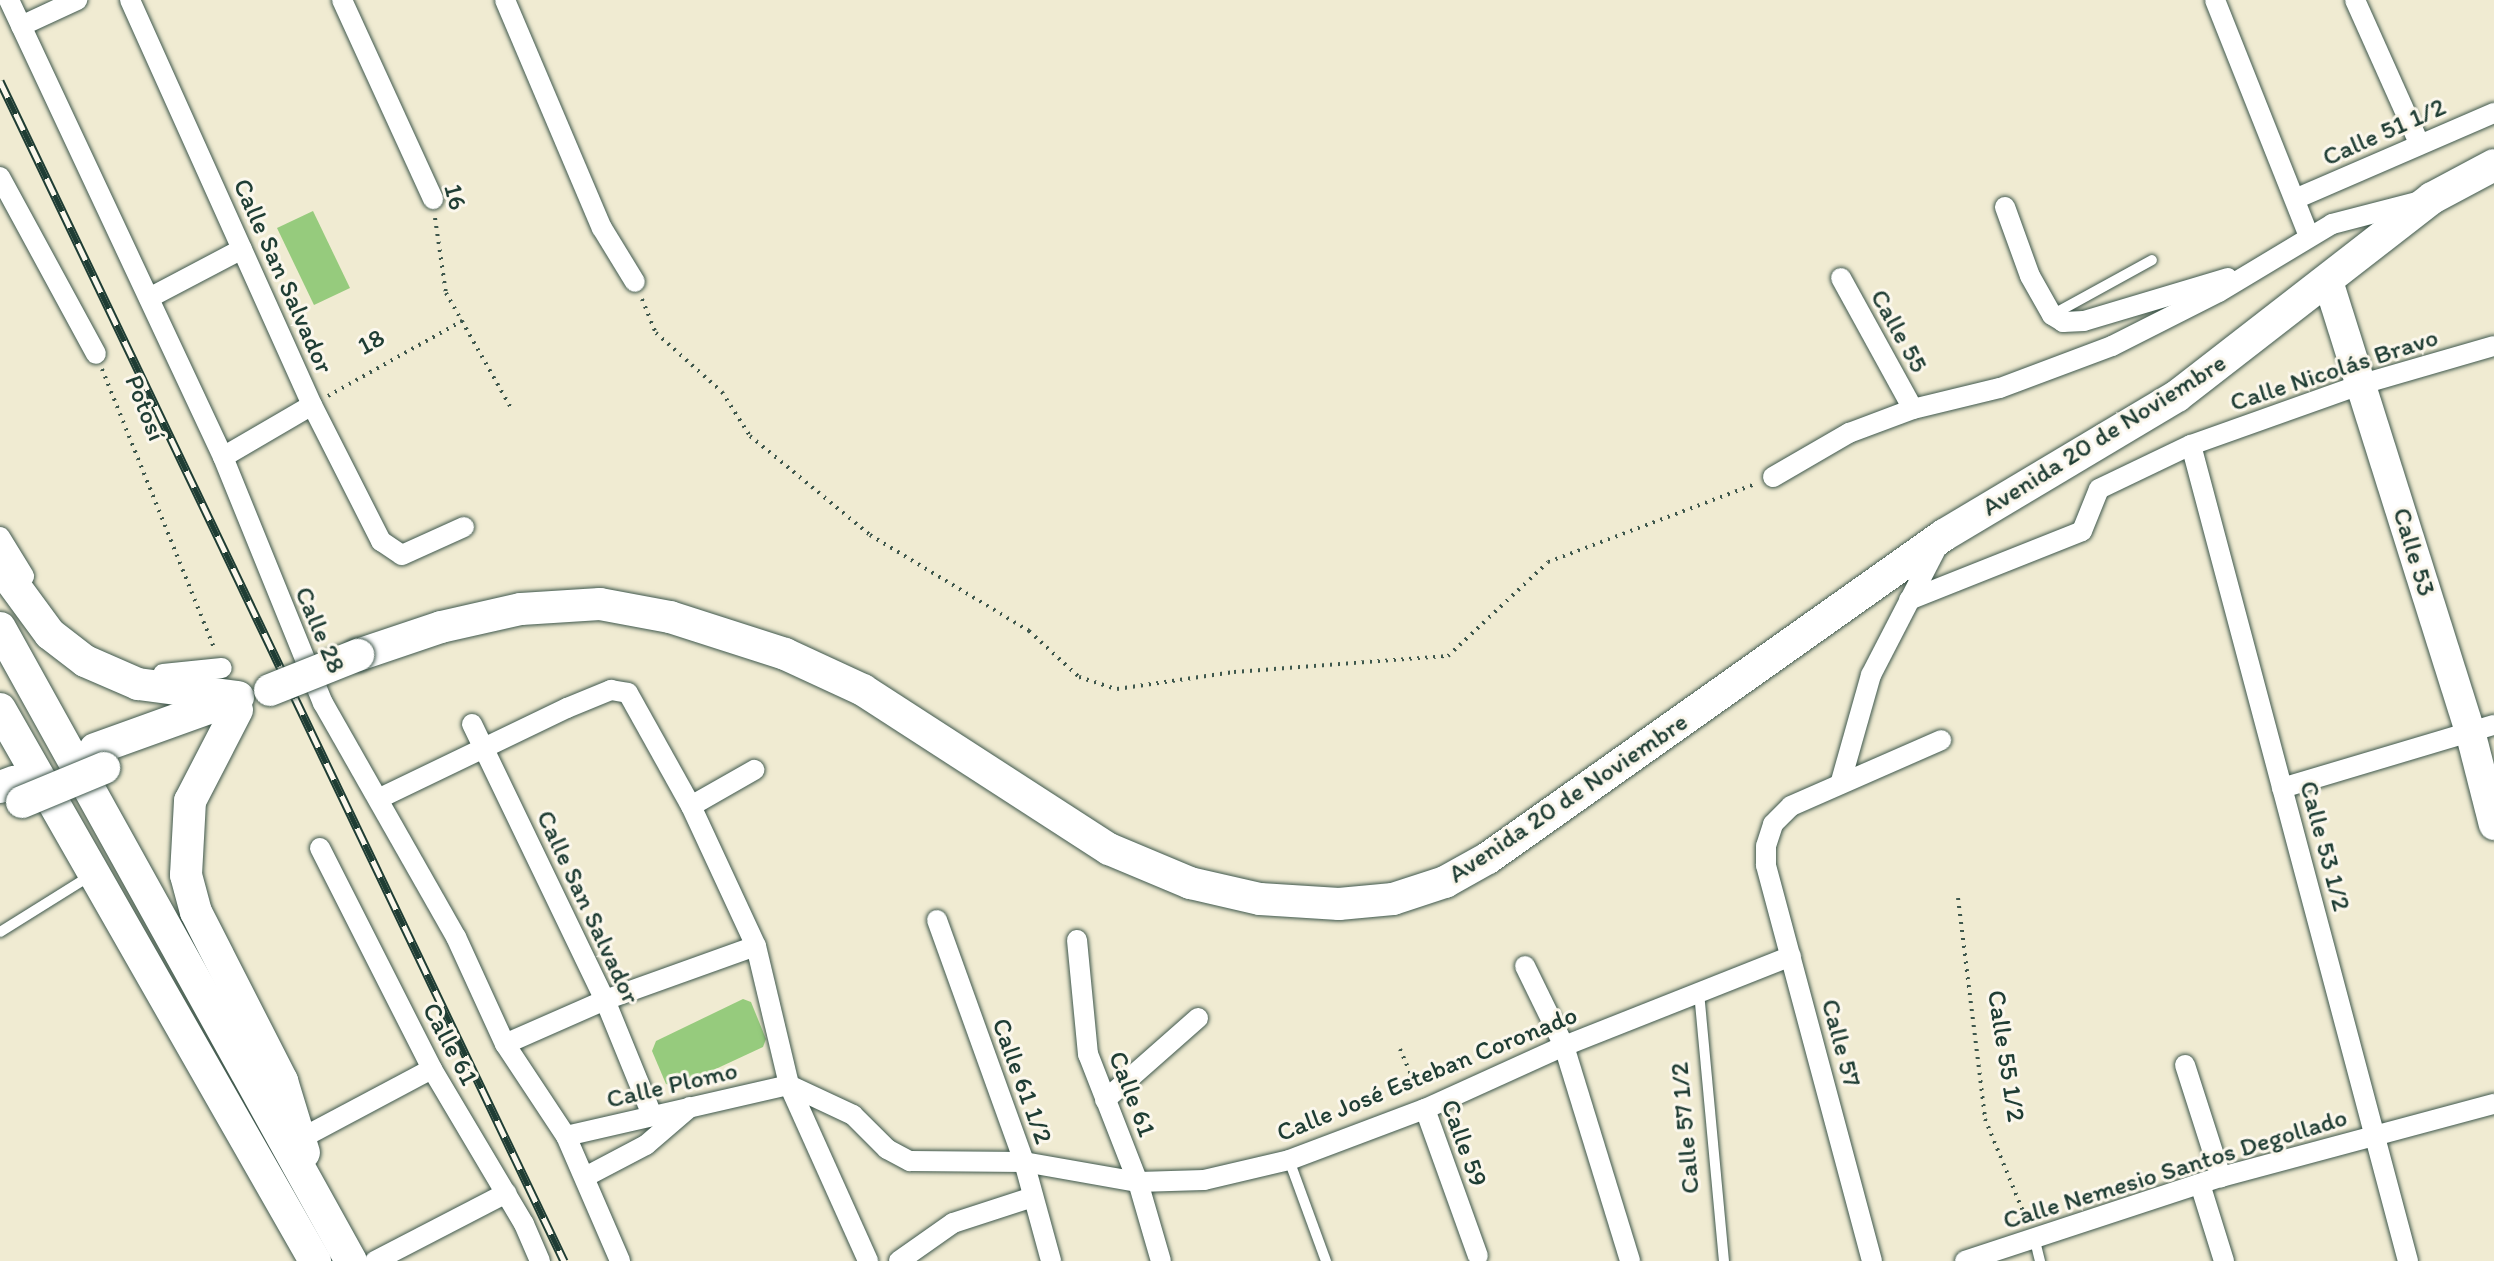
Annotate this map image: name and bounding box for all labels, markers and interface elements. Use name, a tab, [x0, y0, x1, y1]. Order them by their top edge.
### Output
street label: Calle 51 1/2	[2318, 91, 2450, 173]
street label: Calle San Salvador	[226, 174, 340, 378]
street label: 16	[437, 180, 473, 214]
street label: Calle 55	[1863, 284, 1935, 378]
street label: 18	[352, 322, 390, 362]
street label: Calle Nicolás Bravo	[2226, 322, 2442, 418]
street label: Avenida 20 de Noviembre	[1976, 347, 2232, 523]
street label: Potosí	[118, 370, 172, 446]
street label: Calle 53	[2386, 504, 2442, 600]
street label: Calle 28	[288, 582, 352, 678]
street label: Avenida 20 de Noviembre	[1442, 706, 1694, 890]
street label: Calle 53 1/2	[2293, 777, 2357, 915]
street label: Calle San Salvador	[530, 805, 646, 1009]
street label: Calle 55 1/2	[1980, 988, 2032, 1124]
street label: Calle 57	[1814, 996, 1868, 1090]
street label: Calle 61	[415, 997, 485, 1091]
street label: Calle José Esteban Coronado	[1272, 999, 1582, 1149]
street label: Calle 61 1/2	[985, 1014, 1059, 1148]
street label: Calle 61	[1101, 1047, 1163, 1141]
street label: Calle Plomo	[604, 1055, 740, 1115]
street label: Calle 57 1/2	[1664, 1061, 1706, 1195]
street label: Calle 59	[1434, 1095, 1494, 1191]
street label: Calle Nemesio Santos Degollado	[1998, 1101, 2352, 1237]

